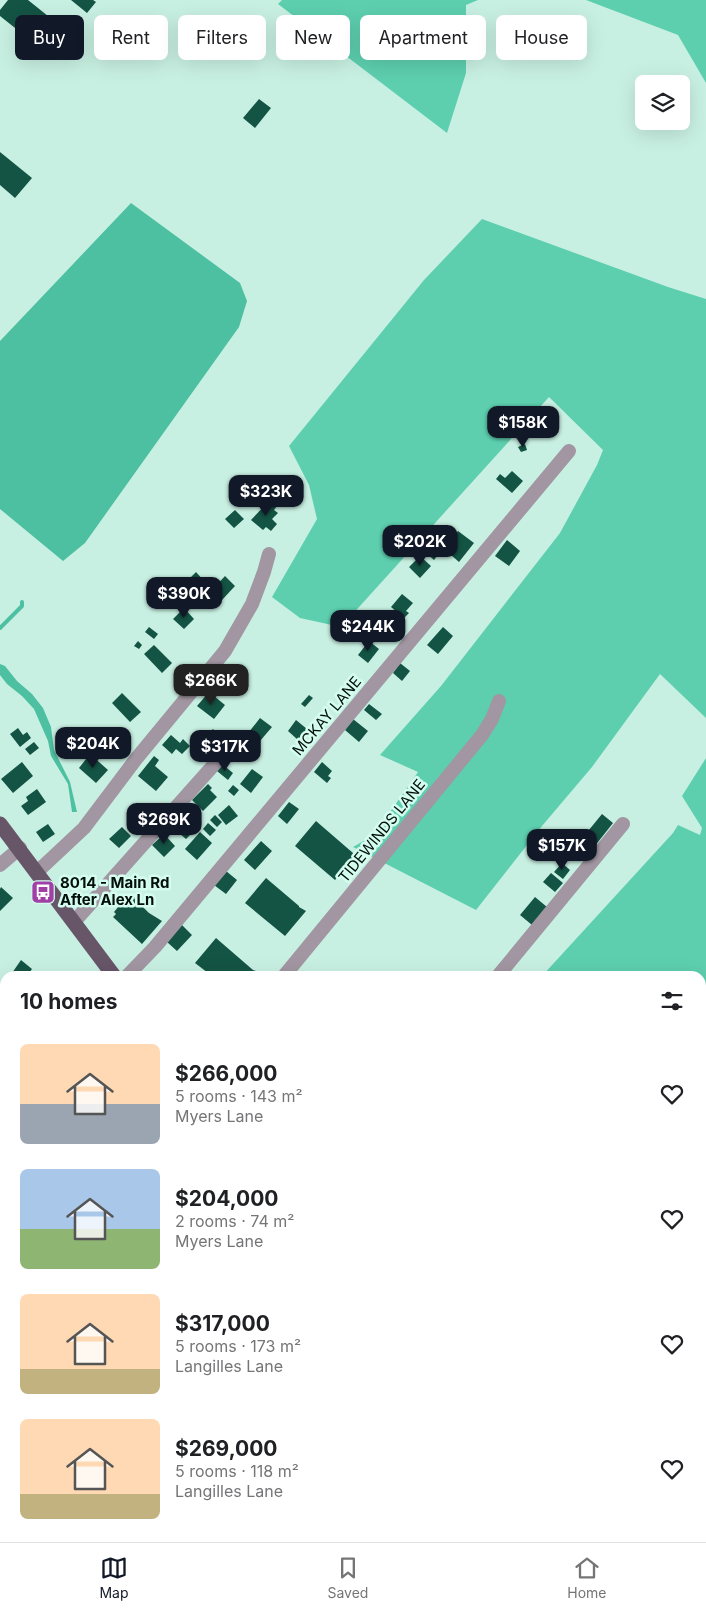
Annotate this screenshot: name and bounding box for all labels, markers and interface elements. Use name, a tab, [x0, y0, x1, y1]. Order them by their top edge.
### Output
chip: Buy	[15, 15, 84, 60]
chip: Rent	[94, 15, 168, 60]
chip: Filters	[178, 15, 266, 60]
chip: New	[276, 15, 350, 60]
chip: Apartment	[360, 15, 486, 60]
chip: House	[496, 15, 587, 60]
map controls	[635, 75, 690, 130]
button: layers	[635, 75, 690, 130]
pin: $158K	[488, 406, 558, 448]
text: $158K	[498, 412, 548, 432]
pin: $323K	[231, 474, 301, 517]
text: $323K	[240, 481, 292, 501]
pin: $202K	[385, 524, 455, 567]
text: $202K	[394, 531, 446, 551]
pin: $390K	[149, 576, 219, 619]
text: $390K	[157, 583, 211, 603]
pin: $244K	[333, 610, 403, 652]
text: $244K	[341, 616, 395, 636]
pin: $266K	[176, 664, 246, 706]
text: $266K	[185, 670, 237, 690]
street label: MCKAY LANE	[288, 672, 365, 759]
pin: $204K	[58, 726, 128, 769]
pin: $317K	[190, 730, 260, 772]
text: $204K	[66, 733, 120, 753]
text: $317K	[201, 736, 249, 756]
street label: TIDEWINDS LANE	[334, 775, 429, 886]
pin: $269K	[129, 802, 199, 845]
text: $269K	[138, 809, 190, 829]
pin: $157K	[527, 828, 597, 871]
text: $157K	[538, 835, 586, 855]
place label: 8014 - Main Rd After Alex Ln	[60, 873, 169, 909]
bus stop icon: 8014 - Main Rd After Alex Ln	[30, 879, 56, 905]
icon: filters	[658, 987, 686, 1015]
text: 10 homes	[20, 989, 118, 1014]
text: $266,000	[175, 1061, 278, 1086]
icon: home	[60, 1064, 120, 1124]
icon: heart	[658, 1080, 686, 1108]
text: 5 rooms · 143 m²	[175, 1086, 303, 1106]
text: Myers Lane	[175, 1106, 263, 1126]
text: $204,000	[175, 1186, 279, 1211]
icon: home	[60, 1189, 120, 1249]
icon: heart	[658, 1205, 686, 1233]
text: 2 rooms · 74 m²	[175, 1211, 294, 1231]
text: Myers Lane	[175, 1231, 263, 1251]
text: $317,000	[175, 1311, 270, 1336]
icon: home	[60, 1314, 120, 1374]
icon: heart	[658, 1330, 686, 1358]
text: 5 rooms · 173 m²	[175, 1336, 301, 1356]
text: Langilles Lane	[175, 1356, 283, 1376]
text: $269,000	[175, 1436, 278, 1461]
icon: home	[60, 1439, 120, 1499]
icon: heart	[658, 1455, 686, 1483]
text: 5 rooms · 118 m²	[175, 1461, 299, 1481]
text: Langilles Lane	[175, 1481, 283, 1501]
tab: Map	[99, 1554, 129, 1601]
tab: Saved	[327, 1554, 368, 1601]
tab: Home	[567, 1554, 607, 1601]

